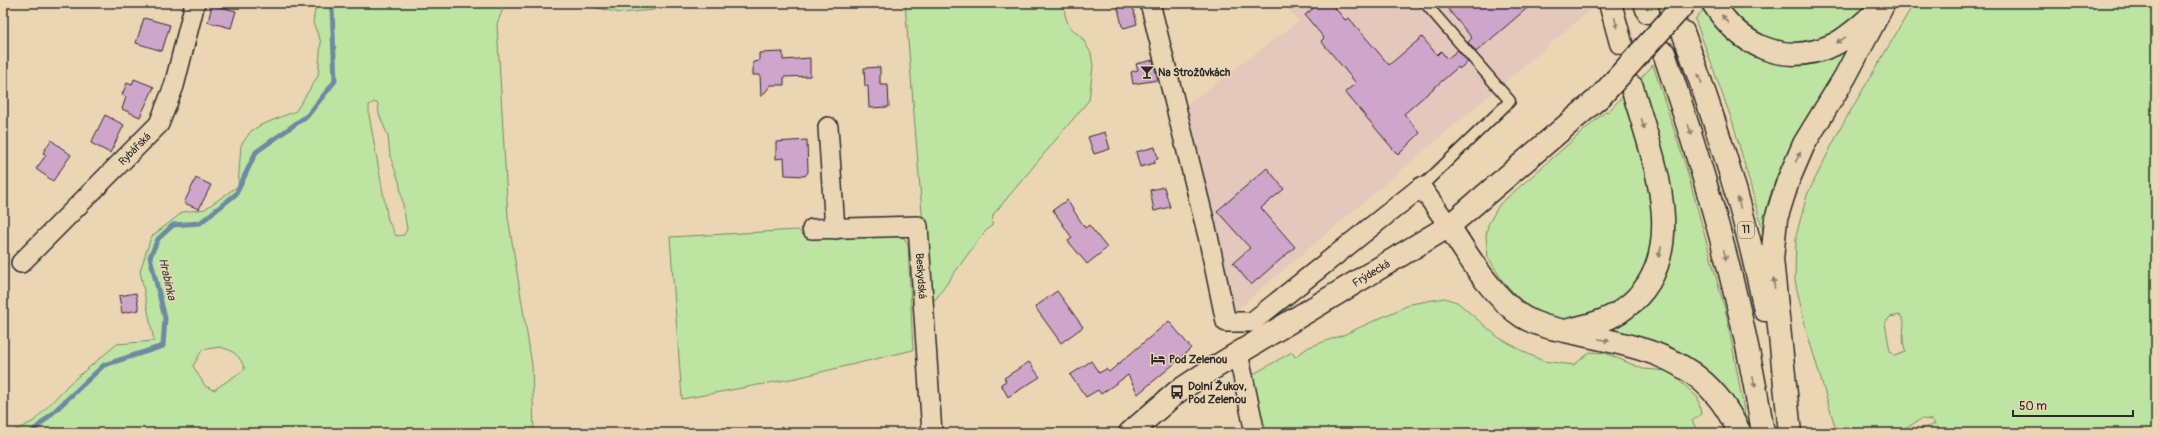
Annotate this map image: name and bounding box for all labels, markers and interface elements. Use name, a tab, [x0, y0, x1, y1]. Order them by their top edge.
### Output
one-way arrow	[1721, 14, 1730, 25]
one-way arrow	[1613, 17, 1619, 29]
one-way arrow	[1836, 36, 1846, 44]
bar icon: Na Strožůvkách	[1139, 64, 1155, 80]
place label: Na Strožůvkách	[1158, 66, 1230, 79]
one-way arrow	[1697, 73, 1703, 85]
one-way arrow	[1640, 119, 1646, 131]
one-way arrow	[1687, 124, 1693, 136]
street label: Rybářská	[116, 130, 153, 168]
one-way arrow	[1795, 151, 1801, 163]
one-way arrow	[1736, 197, 1742, 209]
road number: 11	[1738, 222, 1754, 238]
one-way arrow	[1657, 246, 1663, 258]
one-way arrow	[1722, 249, 1728, 261]
street label: Beskydská	[913, 252, 929, 299]
water label: Hrabinka	[155, 256, 179, 303]
street label: Frýdecká	[1350, 257, 1392, 289]
one-way arrow	[1771, 277, 1778, 289]
one-way arrow	[1598, 337, 1610, 343]
hotel icon: Pod Zelenou	[1150, 351, 1166, 367]
place label: Pod Zelenou	[1169, 353, 1228, 366]
one-way arrow	[1751, 376, 1757, 388]
place label: Dolní Žukov, Pod Zelenou	[1188, 379, 1247, 406]
bus stop icon: Dolní Žukov, Pod Zelenou	[1169, 384, 1185, 400]
scale bar	[2013, 392, 2133, 418]
text: 50 m	[2019, 399, 2047, 414]

